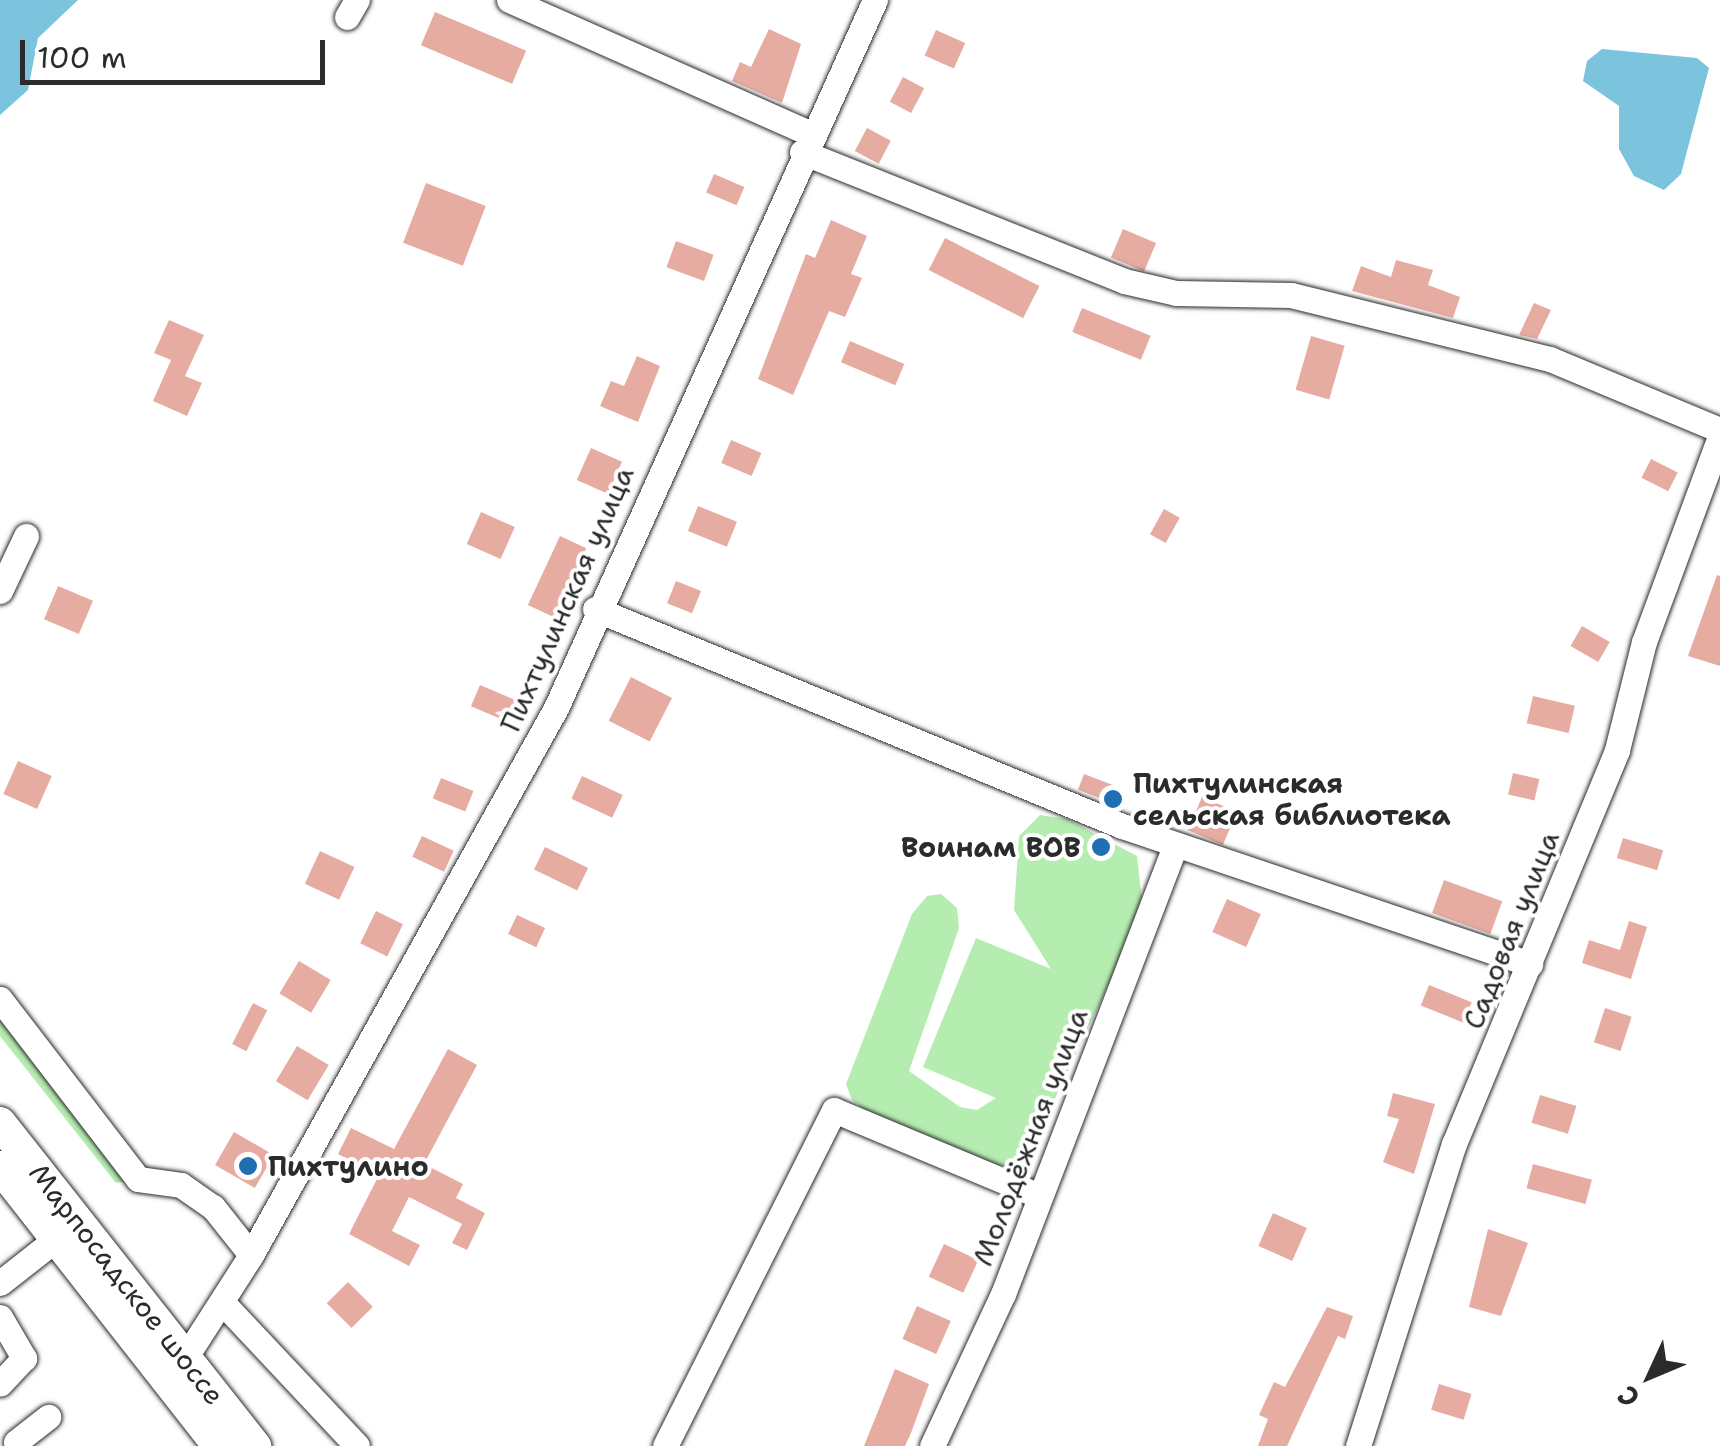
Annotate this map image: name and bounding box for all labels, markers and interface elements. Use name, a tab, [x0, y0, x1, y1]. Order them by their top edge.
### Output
scale bar	[25, 20, 330, 82]
text: 100 m	[37, 37, 127, 78]
street label: Пихтулинская улица	[493, 461, 641, 737]
place label: Пихтулинская сельская библиотека	[1133, 766, 1451, 832]
marker: Пихтулинская сельская библиотека	[1102, 788, 1124, 810]
street label: Садовая улица	[1456, 826, 1566, 1034]
place label: Воинам ВОВ	[901, 830, 1081, 864]
marker: Воинам ВОВ	[1090, 836, 1112, 858]
street label: Молодёжная улица	[965, 1004, 1095, 1270]
place label: Пихтулино	[268, 1149, 429, 1183]
marker: Пихтулино	[237, 1155, 259, 1177]
street label: Марпосадское шоссе	[22, 1157, 232, 1411]
north arrow	[1600, 1326, 1700, 1426]
text: С	[1609, 1377, 1648, 1416]

